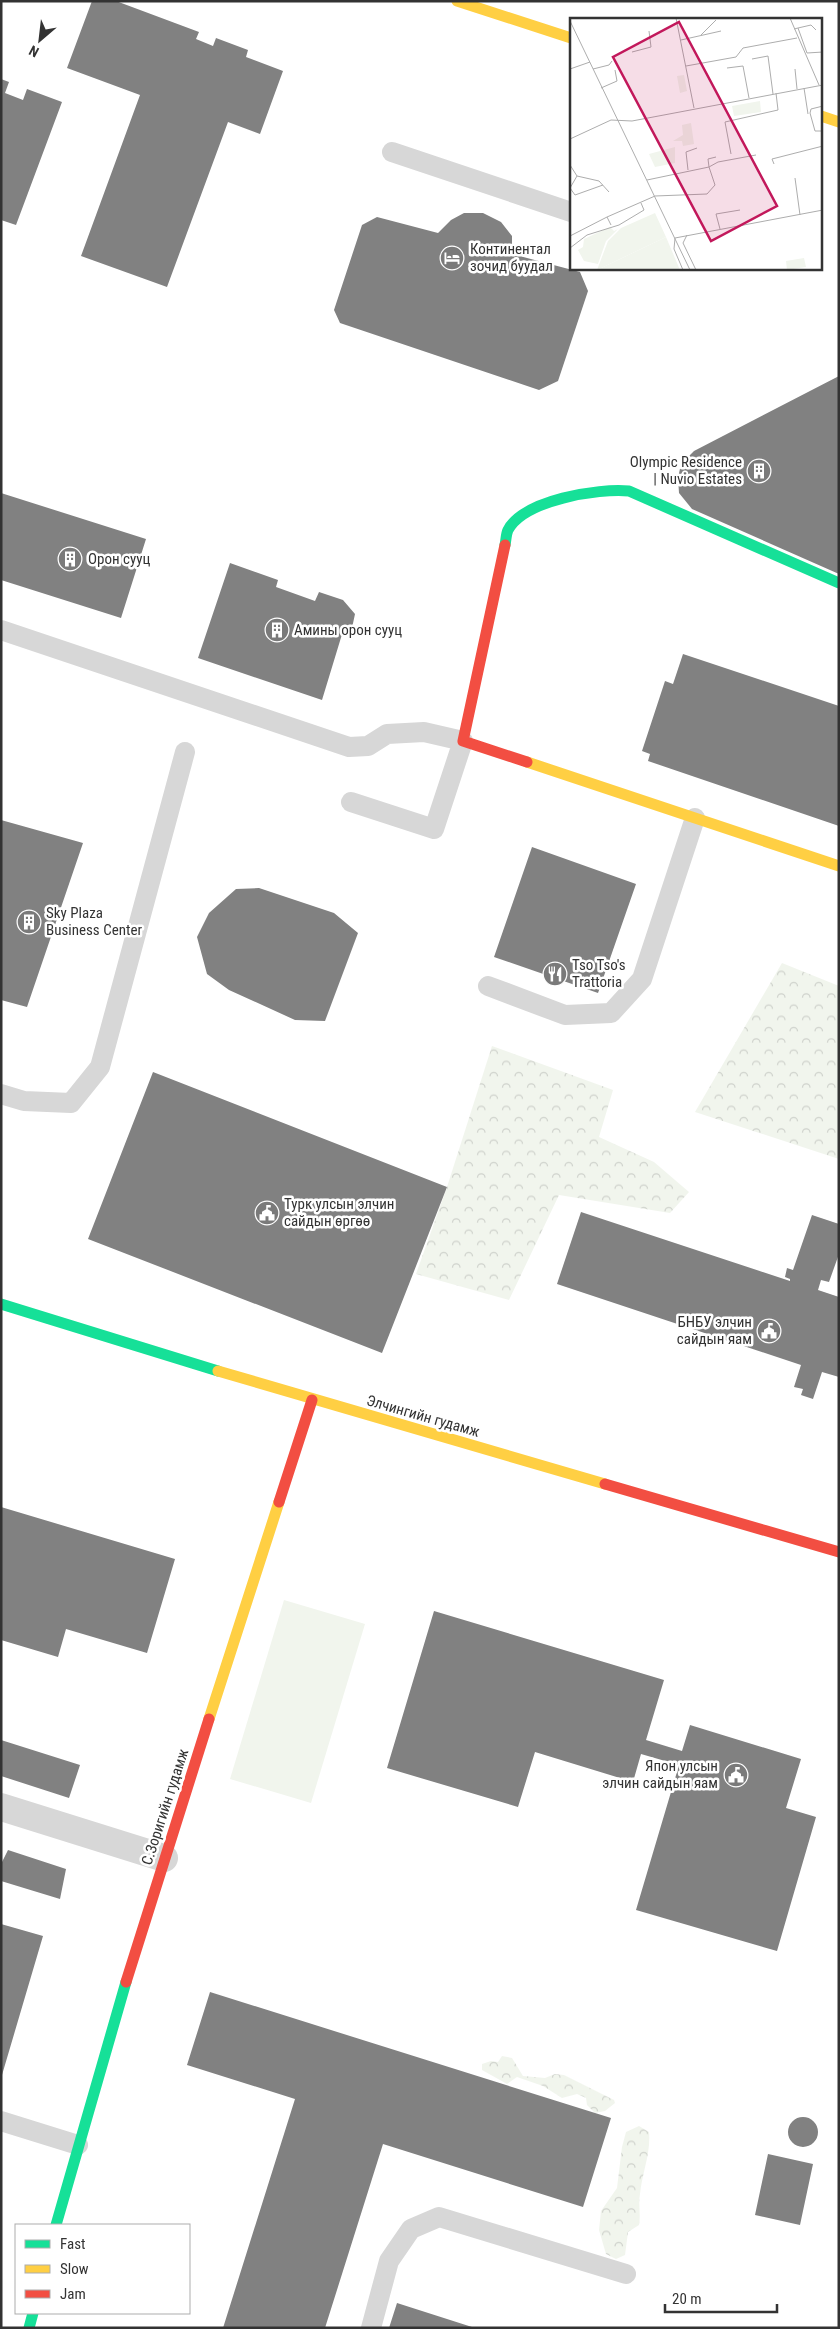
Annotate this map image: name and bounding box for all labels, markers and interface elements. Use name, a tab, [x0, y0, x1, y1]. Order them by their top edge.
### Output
north arrow	[15, 15, 65, 65]
inset map	[570, 18, 822, 270]
text: N	[26, 42, 41, 61]
place label: Континентал зочид буудал	[470, 240, 553, 275]
hotel icon: Континентал зочид буудал	[439, 245, 465, 271]
place label: Olympic Residence | Nuvio Estates	[630, 453, 742, 488]
building icon: Olympic Residence | Nuvio Estates	[746, 458, 772, 484]
building icon: Орон сууц	[57, 546, 83, 572]
place label: Орон сууц	[88, 550, 150, 568]
building icon: Амины орон сууц	[264, 617, 290, 643]
place label: Амины орон сууц	[294, 621, 402, 639]
place label: Sky Plaza Business Center	[46, 904, 142, 939]
building icon: Sky Plaza Business Center	[16, 909, 42, 935]
place label: Tso Tso's Trattoria	[572, 956, 626, 991]
restaurant icon: Tso Tso's Trattoria	[542, 961, 568, 987]
place label: Турк улсын элчин сайдын өргөө	[284, 1195, 395, 1230]
public building icon: Турк улсын элчин сайдын өргөө	[254, 1200, 280, 1226]
place label: БНБУ элчин сайдын яам	[677, 1313, 752, 1348]
public building icon: БНБУ элчин сайдын яам	[756, 1318, 782, 1344]
street label: Элчингийн гудамж	[364, 1391, 482, 1441]
street label: С.Зоригийн гудамж	[138, 1747, 192, 1867]
place label: Япон улсын элчин сайдын яам	[602, 1757, 718, 1792]
public building icon: Япон улсын элчин сайдын яам	[723, 1762, 749, 1788]
legend	[15, 2224, 190, 2314]
text: Fast	[60, 2235, 85, 2253]
text: Slow	[60, 2260, 89, 2278]
scale bar	[665, 2282, 778, 2314]
text: Jam	[60, 2285, 86, 2303]
text: 20 m	[672, 2290, 702, 2308]

